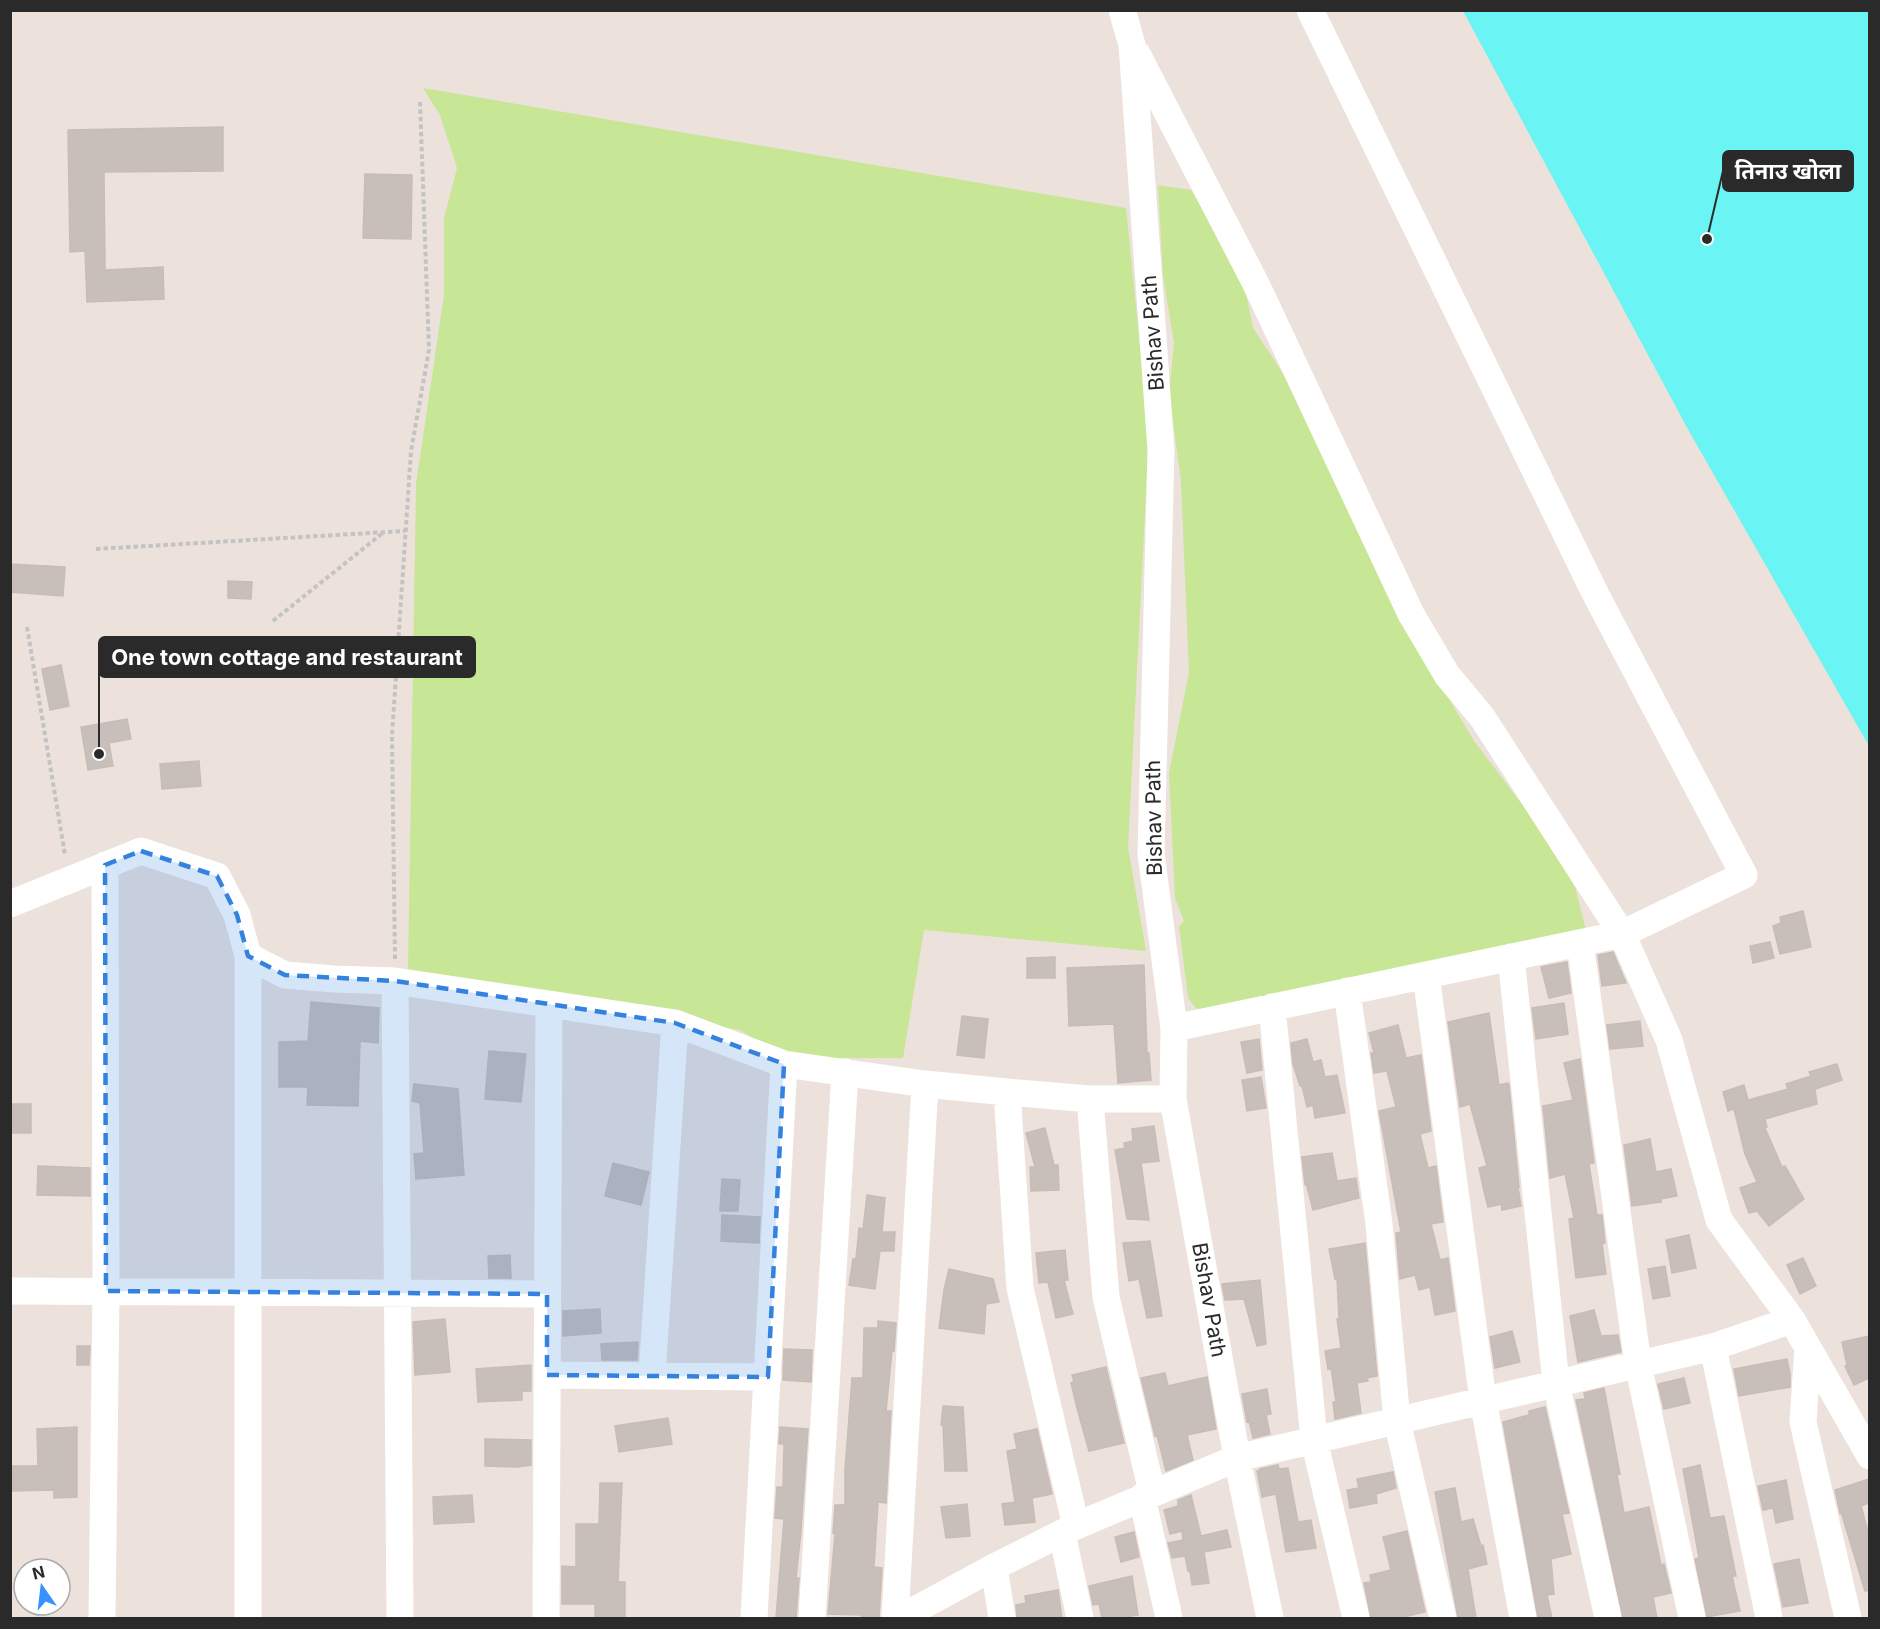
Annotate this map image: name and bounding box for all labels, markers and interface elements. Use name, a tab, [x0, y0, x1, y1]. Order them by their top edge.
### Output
callout: तिनाउ खोला	[1723, 151, 1853, 191]
text: तिनाउ खोला	[1735, 158, 1842, 184]
street label: Bishav Path	[1136, 274, 1169, 392]
callout: One town cottage and restaurant	[99, 637, 475, 677]
text: One town cottage and restaurant	[111, 644, 463, 670]
street label: Bishav Path	[1140, 760, 1167, 876]
street label: Bishav Path	[1187, 1241, 1232, 1359]
north arrow	[12, 1557, 72, 1617]
text: N	[30, 1561, 47, 1584]

